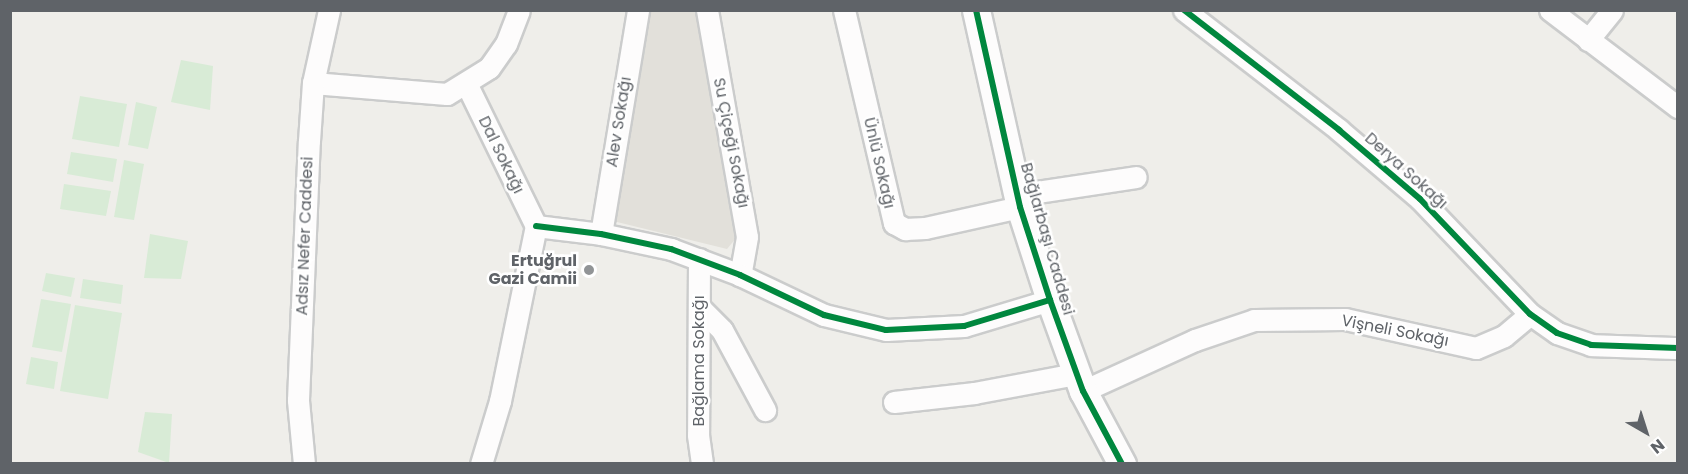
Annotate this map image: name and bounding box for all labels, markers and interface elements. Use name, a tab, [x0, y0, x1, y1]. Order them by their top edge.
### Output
street label: Alev Sokağı	[602, 75, 636, 169]
street label: Su Çiçeği Sokağı	[709, 76, 753, 210]
street label: Dal Sokağı	[474, 113, 528, 197]
street label: Ünlü Sokağı	[859, 116, 899, 210]
street label: Derya Sokağı	[1361, 129, 1451, 213]
street label: Adsız Nefer Caddesi	[293, 156, 317, 316]
street label: Bağlarbaşı Caddesi	[1016, 161, 1078, 317]
place label: Ertuğrul Gazi Camii	[488, 251, 577, 289]
marker: Ertuğrul Gazi Camii	[582, 263, 596, 277]
street label: Bağlama Sokağı	[689, 295, 709, 427]
street label: Vişneli Sokağı	[1340, 311, 1450, 351]
north arrow	[1616, 402, 1676, 462]
text: N	[1646, 434, 1670, 459]

